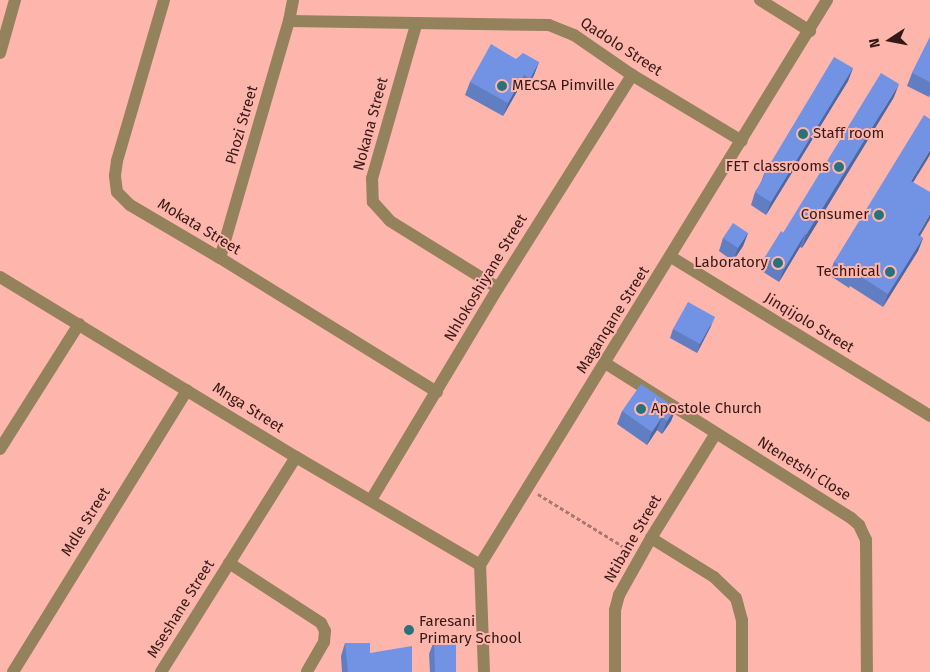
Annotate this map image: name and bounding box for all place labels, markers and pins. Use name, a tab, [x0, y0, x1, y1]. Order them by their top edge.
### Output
place label: MECSA Pimville	[512, 77, 615, 95]
marker: MECSA Pimville	[496, 80, 508, 92]
place label: Staff room	[813, 125, 884, 143]
marker: Staff room	[797, 128, 809, 140]
place label: FET classrooms	[726, 158, 829, 176]
marker: FET classrooms	[833, 161, 845, 173]
place label: Consumer	[801, 206, 869, 224]
marker: Consumer	[873, 209, 885, 221]
place label: Laboratory	[694, 254, 768, 272]
marker: Laboratory	[772, 257, 784, 269]
place label: Technical	[816, 263, 880, 281]
marker: Technical	[884, 266, 896, 278]
place label: Apostole Church	[651, 400, 762, 418]
marker: Apostole Church	[635, 403, 647, 415]
place label: Faresani Primary School	[419, 612, 522, 647]
marker: Faresani Primary School	[403, 624, 415, 636]

